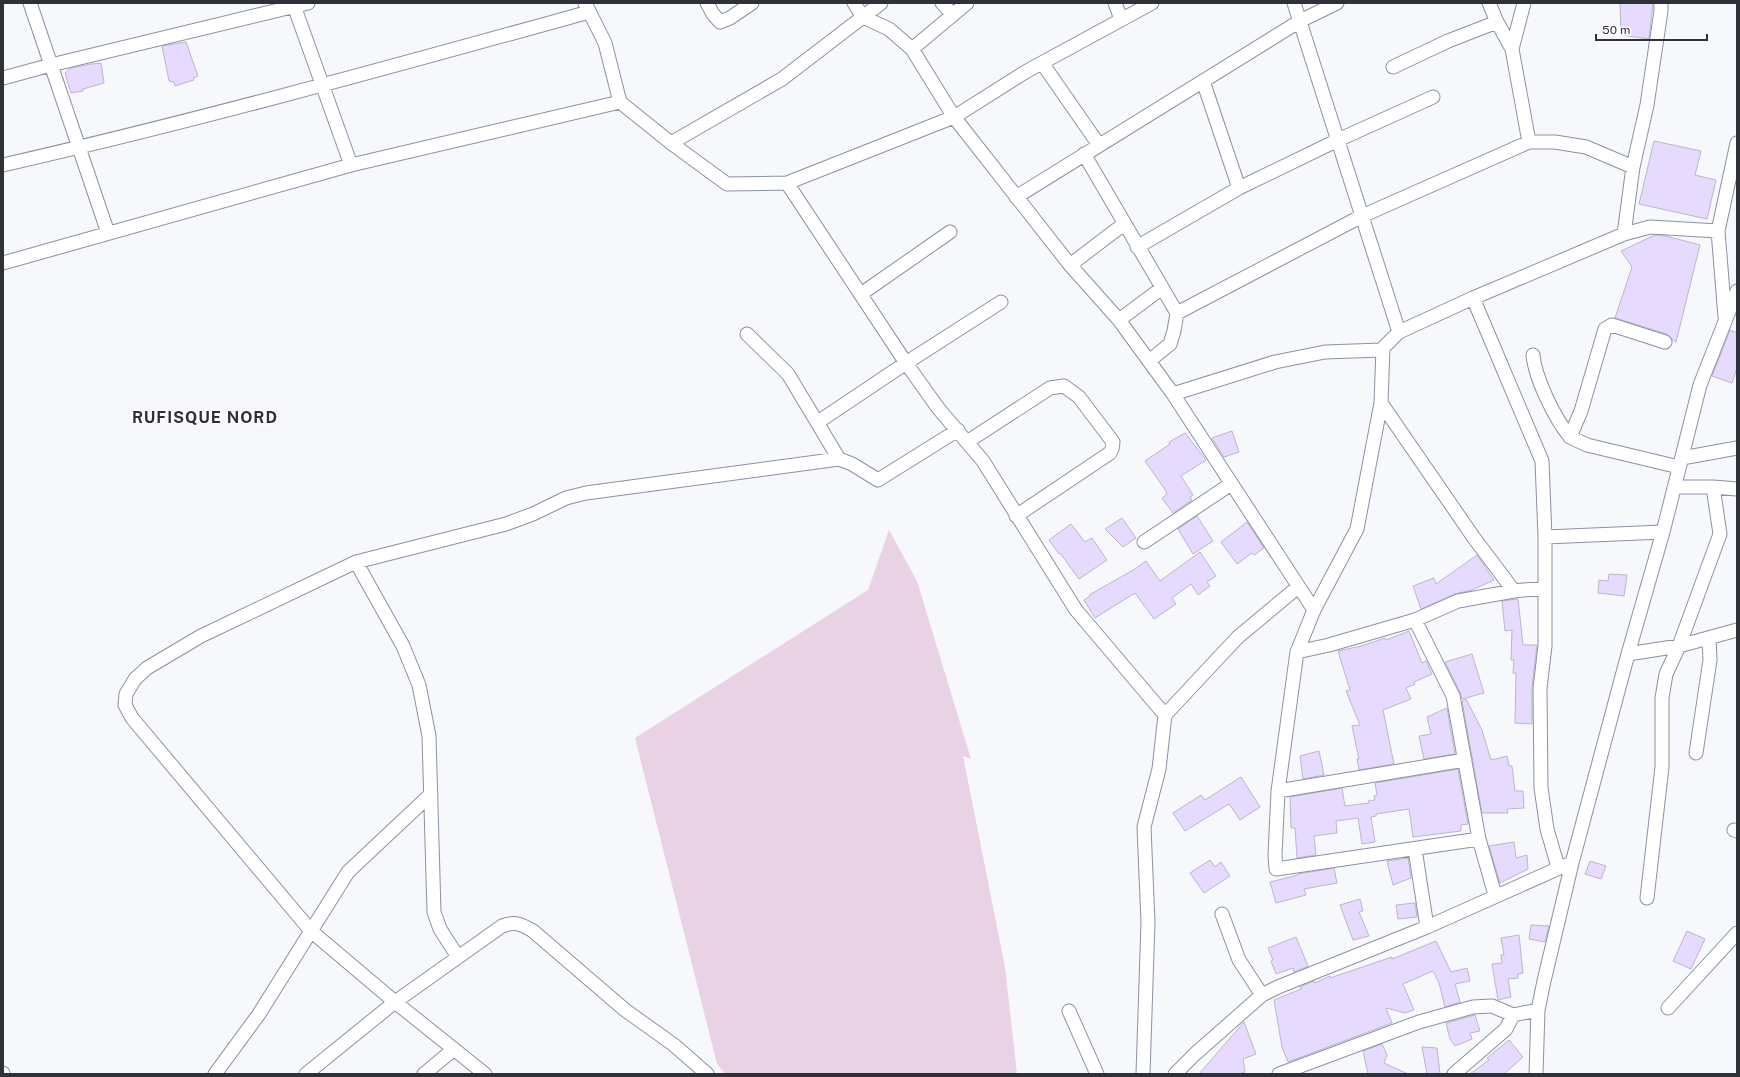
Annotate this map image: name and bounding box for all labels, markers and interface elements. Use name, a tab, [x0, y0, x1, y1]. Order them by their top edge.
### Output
scale bar	[1596, 16, 1707, 42]
text: 50 m	[1602, 23, 1630, 37]
district label: RUFISQUE NORD	[132, 408, 278, 427]

